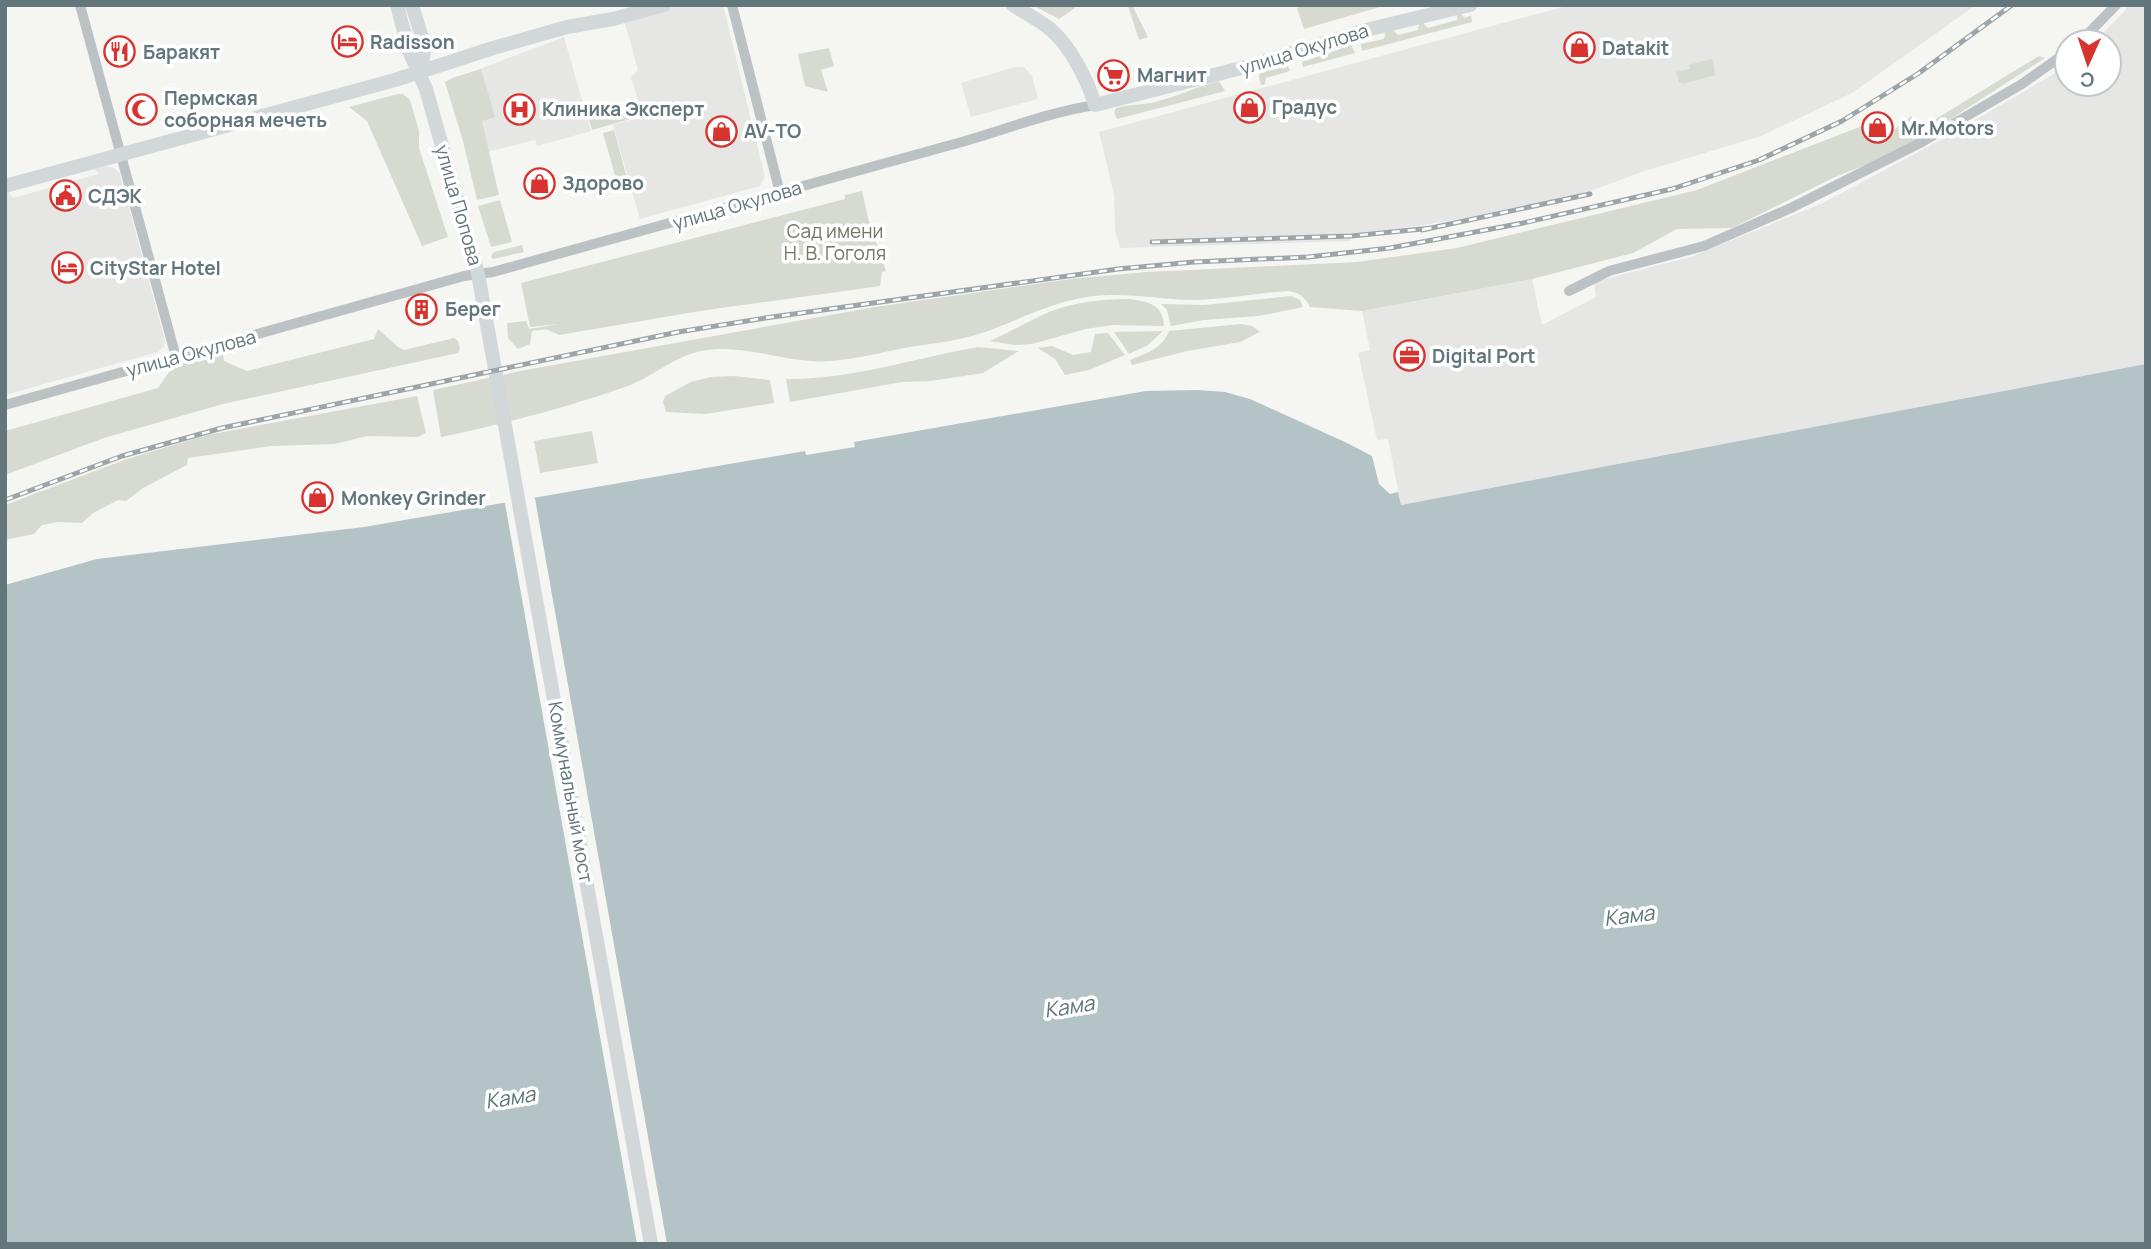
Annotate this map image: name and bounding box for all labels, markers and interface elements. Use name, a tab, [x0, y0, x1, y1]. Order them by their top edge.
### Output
street label: улица Окулова	[1237, 17, 1371, 81]
hotel icon: Radisson	[330, 25, 364, 59]
north arrow	[2053, 28, 2123, 98]
place label: Radisson	[370, 29, 455, 55]
shop icon: Datakit	[1562, 31, 1596, 65]
restaurant icon: Баракят	[103, 35, 137, 69]
place label: Datakit	[1602, 35, 1669, 61]
place label: Баракят	[143, 39, 220, 65]
supermarket icon: Магнит	[1097, 58, 1131, 92]
place label: Магнит	[1137, 62, 1207, 88]
text: С	[2079, 67, 2095, 93]
place label: Пермская соборная мечеть	[164, 85, 327, 133]
shop icon: Градус	[1232, 90, 1266, 124]
mosque icon: Пермская соборная мечеть	[124, 92, 158, 126]
hospital icon: Клиника Эксперт	[502, 92, 536, 126]
place label: Градус	[1272, 94, 1337, 120]
place label: Клиника Эксперт	[542, 96, 704, 122]
shop icon: Mr.Motors	[1861, 111, 1895, 145]
shop icon: AV-TO	[704, 114, 738, 148]
place label: Mr.Motors	[1901, 115, 1994, 141]
place label: AV-TO	[744, 118, 801, 144]
street label: улица Попова	[429, 142, 489, 268]
shop icon: Здорово	[522, 166, 556, 200]
place label: Здорово	[562, 170, 644, 196]
street label: улица Окулова	[669, 174, 805, 236]
public building icon: СДЭК	[48, 179, 82, 213]
place label: СДЭК	[88, 183, 143, 209]
park label: Сад имени Н. В. Гоголя	[784, 218, 886, 266]
hotel icon: CityStar Hotel	[50, 251, 84, 285]
place label: CityStar Hotel	[90, 255, 221, 281]
building icon: Берег	[405, 292, 439, 326]
place label: Берег	[445, 296, 501, 322]
street label: улица Окулова	[123, 323, 259, 383]
office icon: Digital Port	[1392, 339, 1426, 373]
place label: Digital Port	[1432, 343, 1536, 369]
shop icon: Monkey Grinder	[301, 481, 335, 515]
place label: Monkey Grinder	[341, 485, 486, 511]
street label: Коммунальный мост	[542, 699, 600, 885]
water label: Кама	[1602, 898, 1657, 932]
water label: Кама	[1042, 988, 1097, 1024]
water label: Кама	[483, 1079, 538, 1115]

